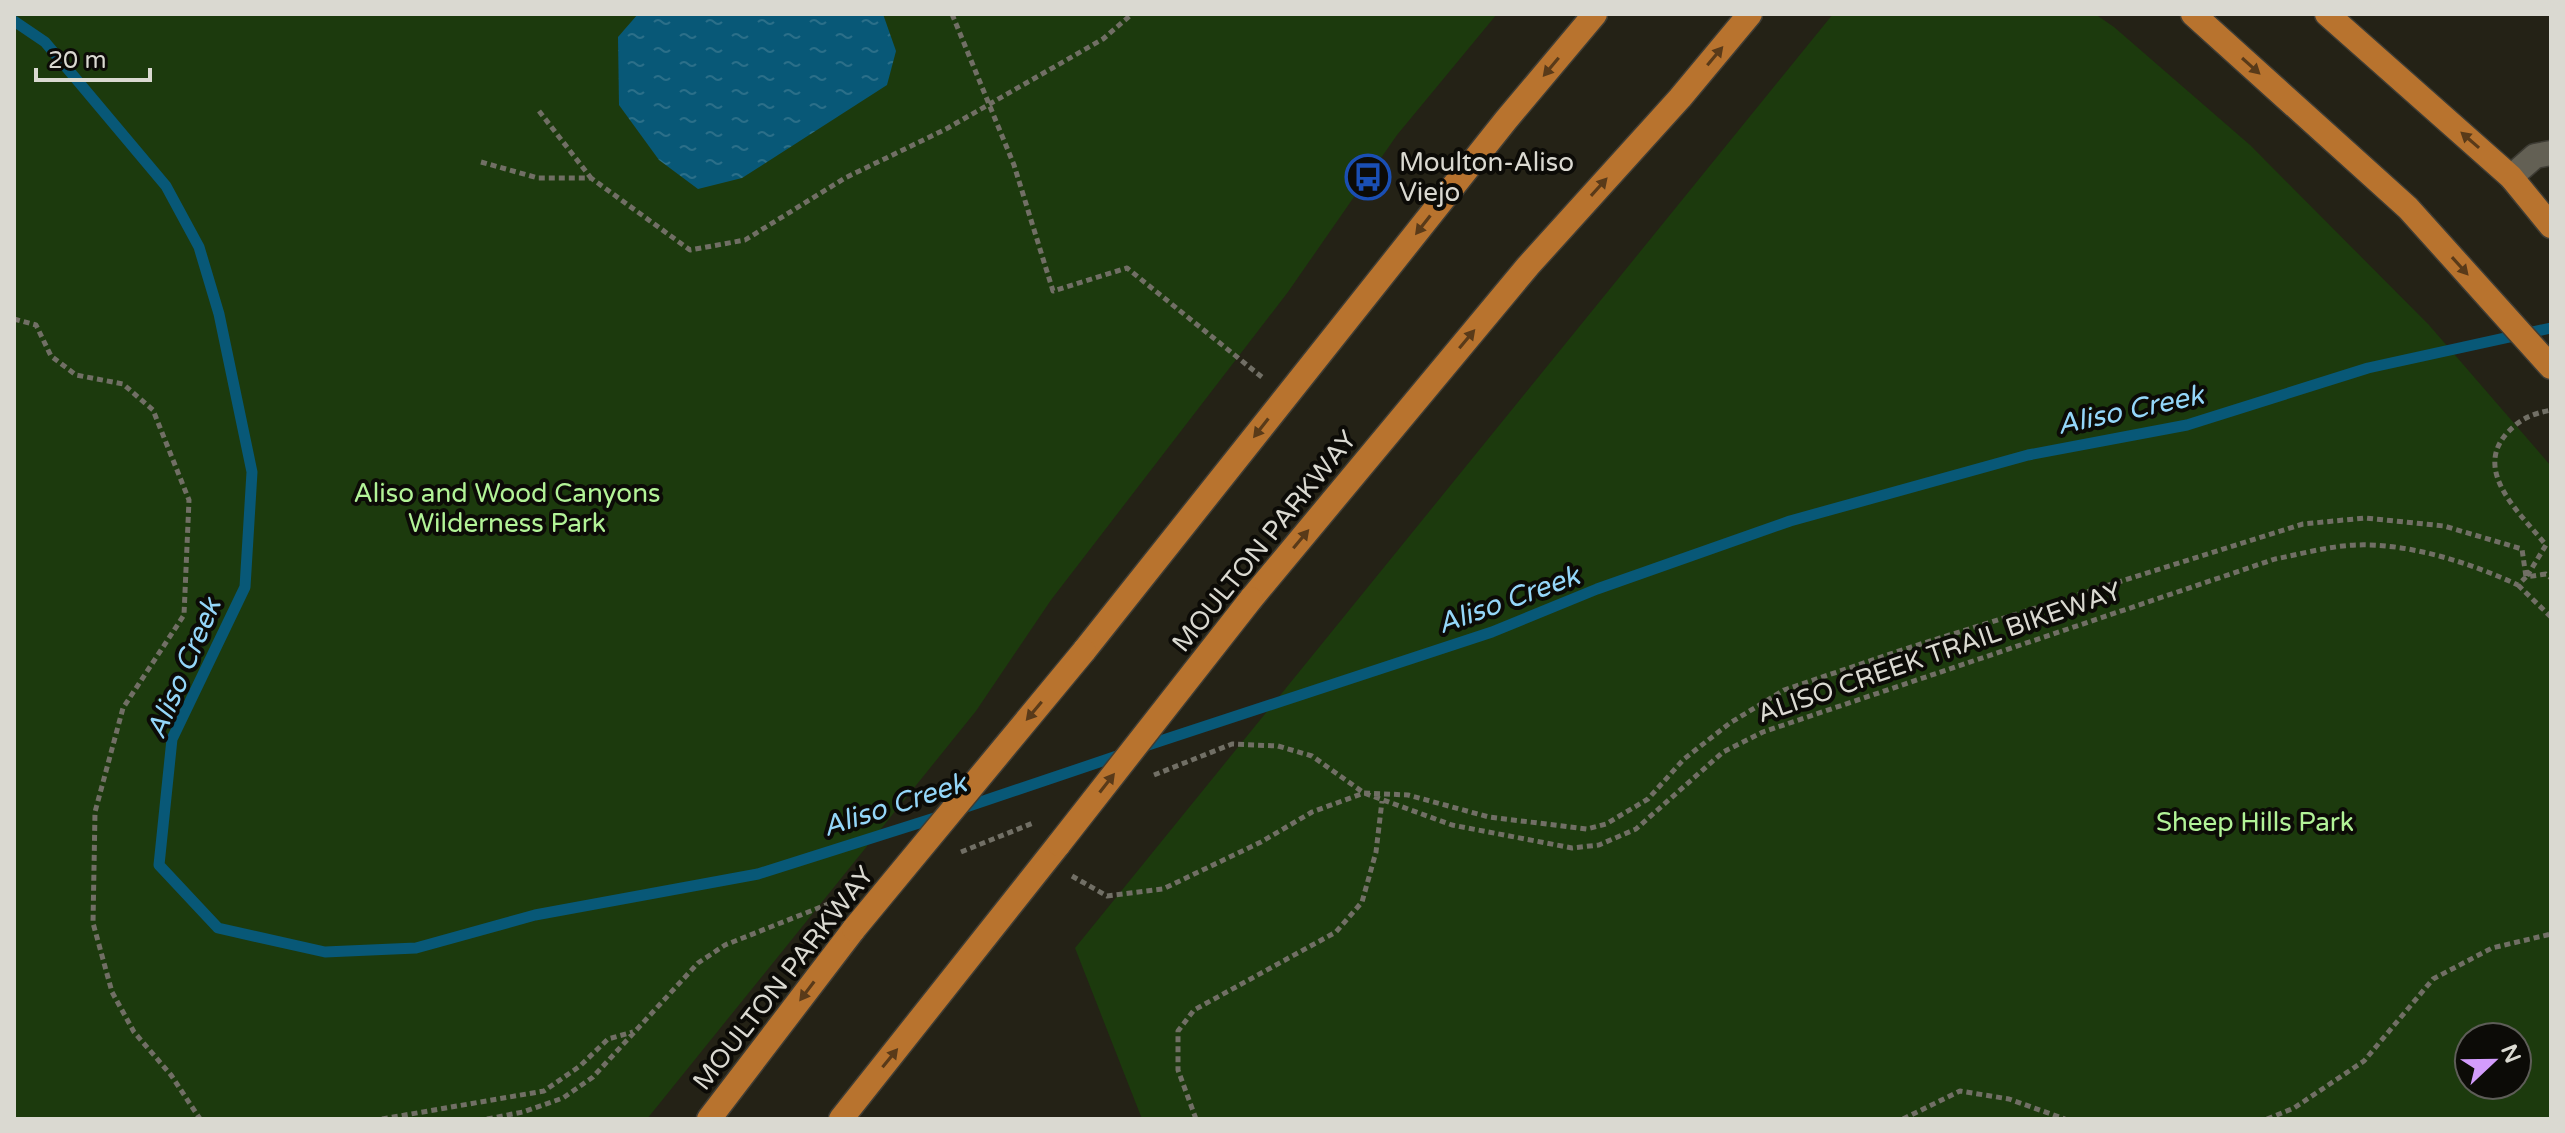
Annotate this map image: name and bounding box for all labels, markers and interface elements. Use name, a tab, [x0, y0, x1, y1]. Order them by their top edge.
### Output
scale bar	[36, 32, 150, 82]
text: 20 m	[48, 46, 106, 75]
one-way arrow	[1706, 46, 1723, 66]
one-way arrow	[1543, 57, 1560, 77]
one-way arrow	[2242, 57, 2261, 75]
one-way arrow	[2460, 132, 2479, 150]
place label: Moulton-Aliso Viejo	[1399, 147, 1574, 208]
bus stop icon: Moulton-Aliso Viejo	[1344, 153, 1392, 201]
one-way arrow	[1590, 178, 1608, 197]
one-way arrow	[1415, 215, 1431, 235]
one-way arrow	[2451, 256, 2469, 275]
one-way arrow	[1458, 329, 1475, 349]
water label: Aliso Creek	[2054, 378, 2208, 442]
one-way arrow	[1253, 418, 1270, 438]
street label: MOULTON PARKWAY	[1166, 425, 1363, 658]
park label: Aliso and Wood Canyons Wilderness Park	[354, 478, 660, 539]
one-way arrow	[1292, 529, 1308, 549]
water label: Aliso Creek	[1433, 558, 1586, 641]
street label: ALISO CREEK TRAIL BIKEWAY	[1753, 576, 2125, 729]
water label: Aliso Creek	[139, 592, 229, 744]
one-way arrow	[1026, 701, 1043, 721]
water label: Aliso Creek	[818, 765, 972, 844]
one-way arrow	[1098, 773, 1114, 793]
park label: Sheep Hills Park	[2156, 807, 2354, 838]
street label: MOULTON PARKWAY	[686, 860, 880, 1096]
one-way arrow	[799, 981, 815, 1001]
north arrow	[2453, 1021, 2533, 1101]
text: N	[2495, 1041, 2526, 1067]
one-way arrow	[881, 1048, 898, 1068]

